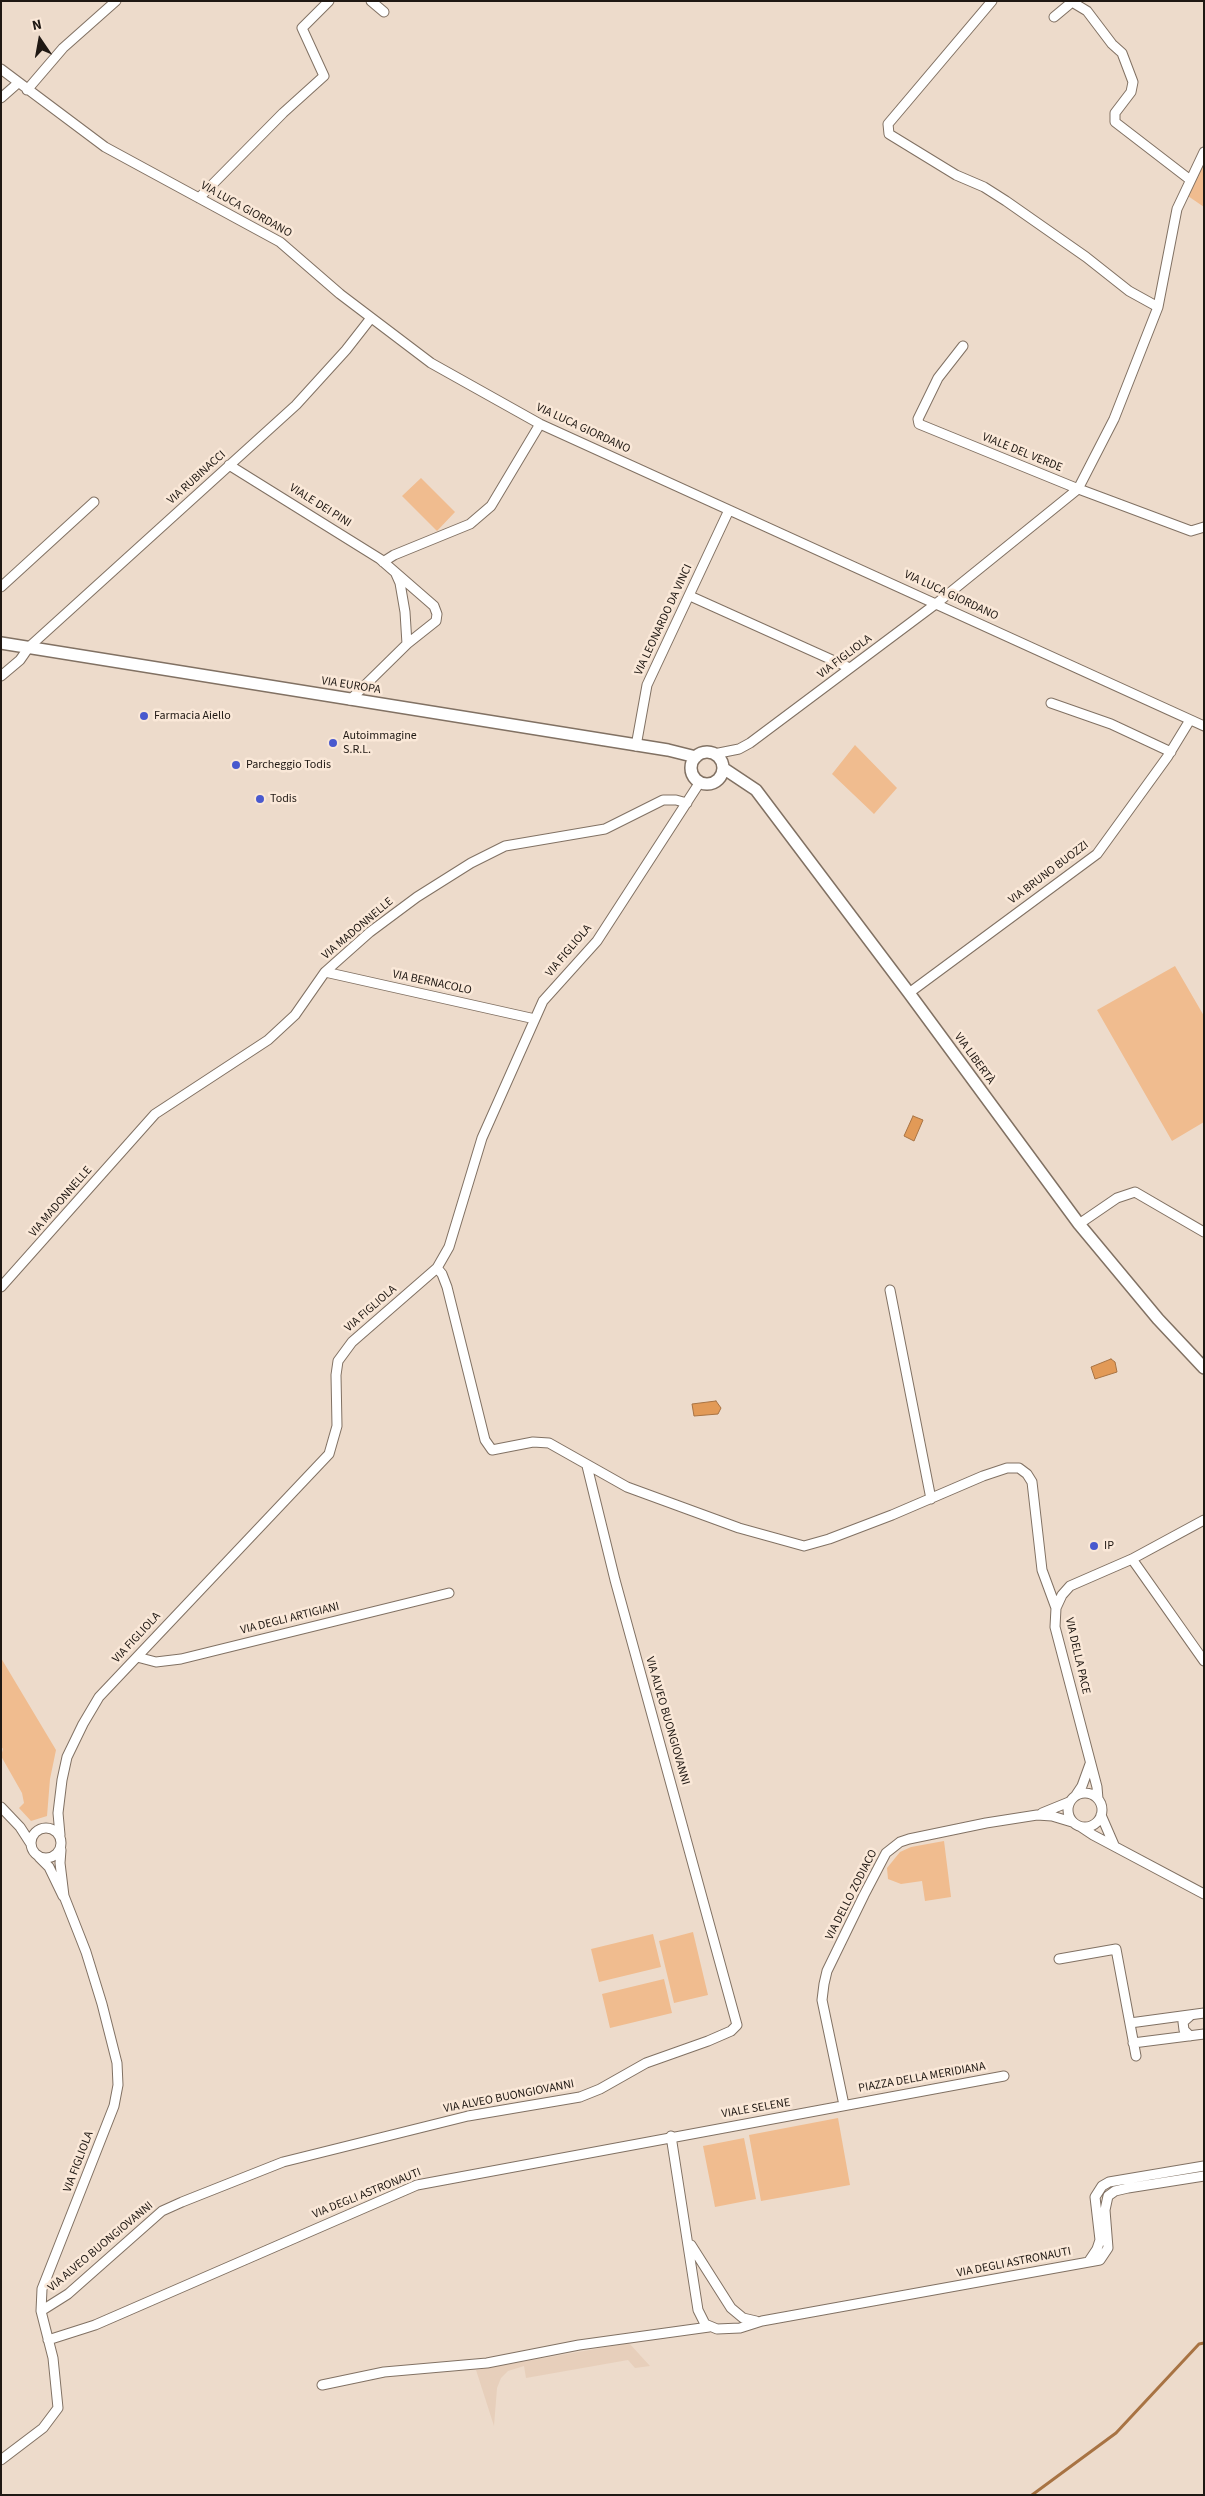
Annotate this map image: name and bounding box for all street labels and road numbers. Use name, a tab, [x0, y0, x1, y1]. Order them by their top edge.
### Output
street label: VIA LUCA GIORDANO	[198, 179, 294, 241]
street label: VIA LUCA GIORDANO	[534, 401, 632, 457]
street label: VIALE DEL VERDE	[980, 430, 1064, 476]
street label: VIA RUBINACCI	[165, 448, 229, 508]
street label: VIALE DEI PINI	[286, 481, 354, 531]
street label: VIA LEONARDO DA VINCI	[632, 562, 696, 678]
street label: VIA LUCA GIORDANO	[902, 568, 1000, 624]
street label: VIA FIGLIOLA	[815, 632, 875, 682]
street label: VIA EUROPA	[320, 674, 382, 698]
street label: VIA BRUNO BUOZZI	[1006, 838, 1092, 908]
street label: VIA MADONNELLE	[319, 895, 397, 963]
street label: VIA FIGLIOLA	[543, 922, 595, 980]
street label: VIA BERNACOLO	[391, 968, 473, 998]
street label: VIA LIBERTÀ	[951, 1031, 997, 1087]
street label: VIA MADONNELLE	[26, 1164, 96, 1240]
street label: VIA FIGLIOLA	[342, 1283, 400, 1335]
street label: VIA DEGLI ARTIGIANI	[239, 1600, 341, 1638]
street label: VIA FIGLIOLA	[110, 1610, 164, 1666]
street label: VIA DELLA PACE	[1061, 1616, 1093, 1696]
street label: VIA ALVEO BUONGIOVANNI	[642, 1655, 692, 1787]
street label: VIA DELLO ZODIACO	[823, 1848, 881, 1942]
street label: PIAZZA DELLA MERIDIANA	[857, 2060, 987, 2096]
street label: VIA ALVEO BUONGIOVANNI	[442, 2077, 576, 2117]
street label: VIALE SELENE	[721, 2096, 791, 2122]
street label: VIA FIGLIOLA	[61, 2130, 97, 2194]
street label: VIA DEGLI ASTRONAUTI	[310, 2166, 424, 2222]
street label: VIA ALVEO BUONGIOVANNI	[46, 2199, 156, 2295]
street label: VIA DEGLI ASTRONAUTI	[956, 2245, 1072, 2281]

